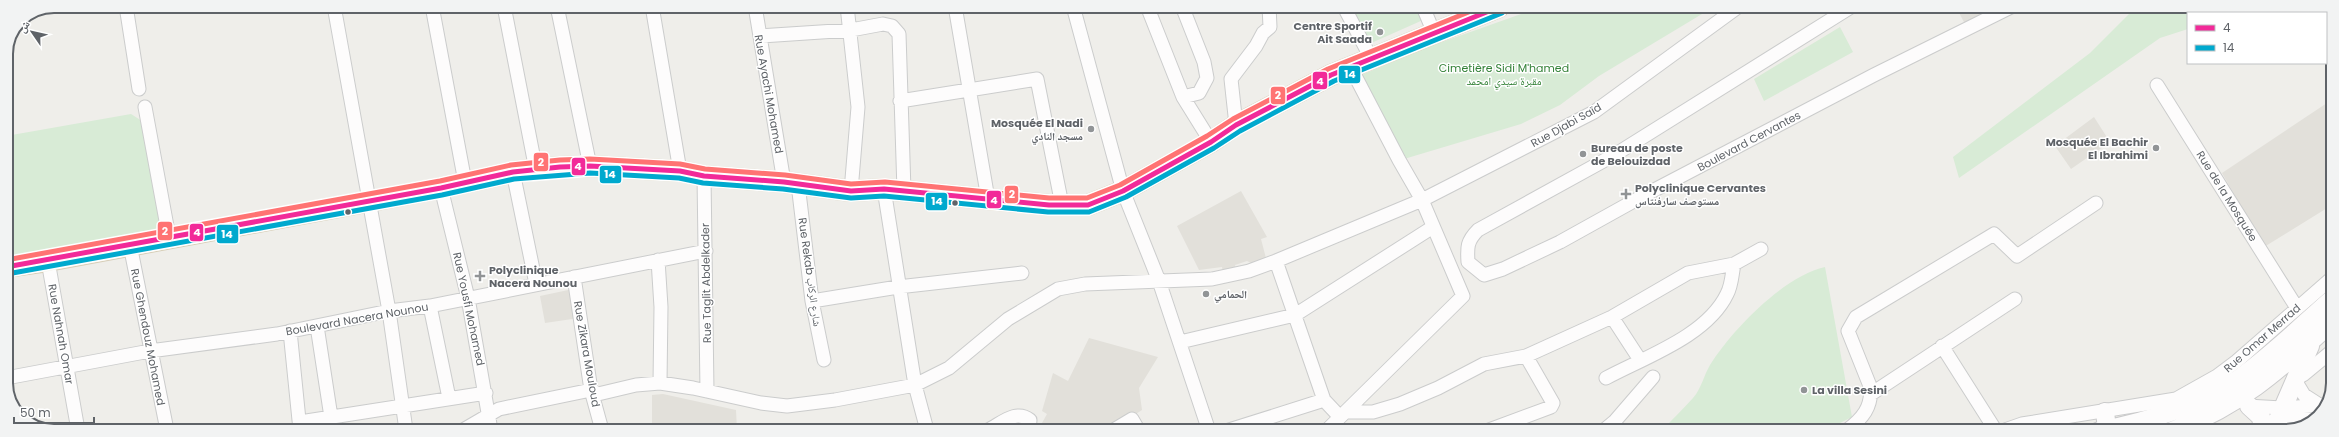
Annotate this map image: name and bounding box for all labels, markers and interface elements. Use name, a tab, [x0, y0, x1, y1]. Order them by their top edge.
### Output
north arrow	[12, 12, 52, 52]
legend	[2187, 12, 2327, 64]
text: ش	[14, 17, 34, 36]
place label: Centre Sportif Ait Saada	[1294, 18, 1372, 47]
text: 4	[2223, 19, 2231, 36]
marker: Centre Sportif Ait Saada	[1375, 27, 1385, 37]
street label: Rue Ayachi Mohamed	[751, 33, 787, 155]
text: 14	[2223, 39, 2235, 56]
park label: Cimetière Sidi M'hamed مقبرة سيدي امحمد	[1439, 60, 1569, 90]
line badge: 14	[1338, 65, 1361, 84]
text: 14	[1344, 66, 1356, 82]
line badge: 4	[1312, 71, 1328, 90]
text: 4	[1316, 73, 1324, 89]
line badge: 2	[1270, 86, 1286, 105]
text: 2	[1275, 87, 1281, 103]
street label: Rue Djabi Saïd	[1528, 99, 1604, 151]
street label: Boulevard Cervantes	[1694, 107, 1804, 175]
place label: Mosquée El Nadi مسجد النادي	[991, 115, 1083, 145]
marker: Mosquée El Nadi مسجد النادي	[1086, 124, 1096, 134]
place label: Mosquée El Bachir El Ibrahimi	[2046, 134, 2148, 163]
place label: Bureau de poste de Belouizdad	[1591, 140, 1683, 169]
marker: Mosquée El Bachir El Ibrahimi	[2151, 143, 2161, 153]
street label: Rue de la Mosquée	[2193, 148, 2261, 245]
marker: Bureau de poste de Belouizdad	[1578, 149, 1588, 159]
line badge: 2	[533, 152, 549, 172]
text: 2	[538, 154, 544, 170]
line badge: 4	[571, 157, 586, 176]
text: 4	[574, 158, 582, 174]
line badge: 14	[599, 165, 622, 184]
text: 14	[604, 166, 616, 182]
place label: Polyclinique Cervantes مستوصف سارفنتاس	[1635, 180, 1766, 209]
line badge: 2	[1004, 185, 1019, 204]
text: 2	[1009, 186, 1015, 202]
marker: Polyclinique Cervantes مستوصف سارفنتاس	[1620, 188, 1632, 200]
line badge: 4	[986, 190, 1002, 209]
line badge: 14	[925, 192, 948, 211]
text: 4	[990, 192, 998, 208]
text: 14	[931, 193, 943, 209]
unlabelled marker	[950, 198, 960, 208]
unlabelled marker	[343, 207, 353, 217]
street label: Rue Rekab شارع الركاب	[794, 217, 826, 327]
line badge: 2	[157, 221, 173, 241]
text: 2	[162, 223, 168, 239]
line badge: 4	[189, 223, 204, 242]
street label: Rue Taglit Abdelkader	[697, 223, 715, 343]
text: 4	[193, 224, 201, 240]
line badge: 14	[216, 224, 239, 244]
text: 14	[221, 226, 233, 242]
street label: Rue Yousfi Mohamed	[449, 251, 489, 367]
place label: Polyclinique Nacera Nounou	[489, 262, 577, 291]
street label: Rue Ghendouz Mohamed	[127, 267, 169, 407]
marker: Polyclinique Nacera Nounou	[474, 270, 486, 282]
street label: Rue Nahnah Omar	[44, 283, 78, 385]
place label: الحمامي	[1214, 286, 1247, 303]
marker: الحمامي	[1201, 289, 1211, 299]
street label: Boulevard Nacera Nounou	[284, 299, 430, 339]
street label: Rue Zikara Mouloud	[570, 300, 604, 408]
street label: Rue Omar Merrad	[2220, 300, 2304, 376]
place label: La villa Sesini	[1812, 382, 1887, 398]
marker: La villa Sesini	[1799, 385, 1809, 395]
scale bar	[14, 399, 94, 425]
text: 50 m	[20, 404, 51, 421]

